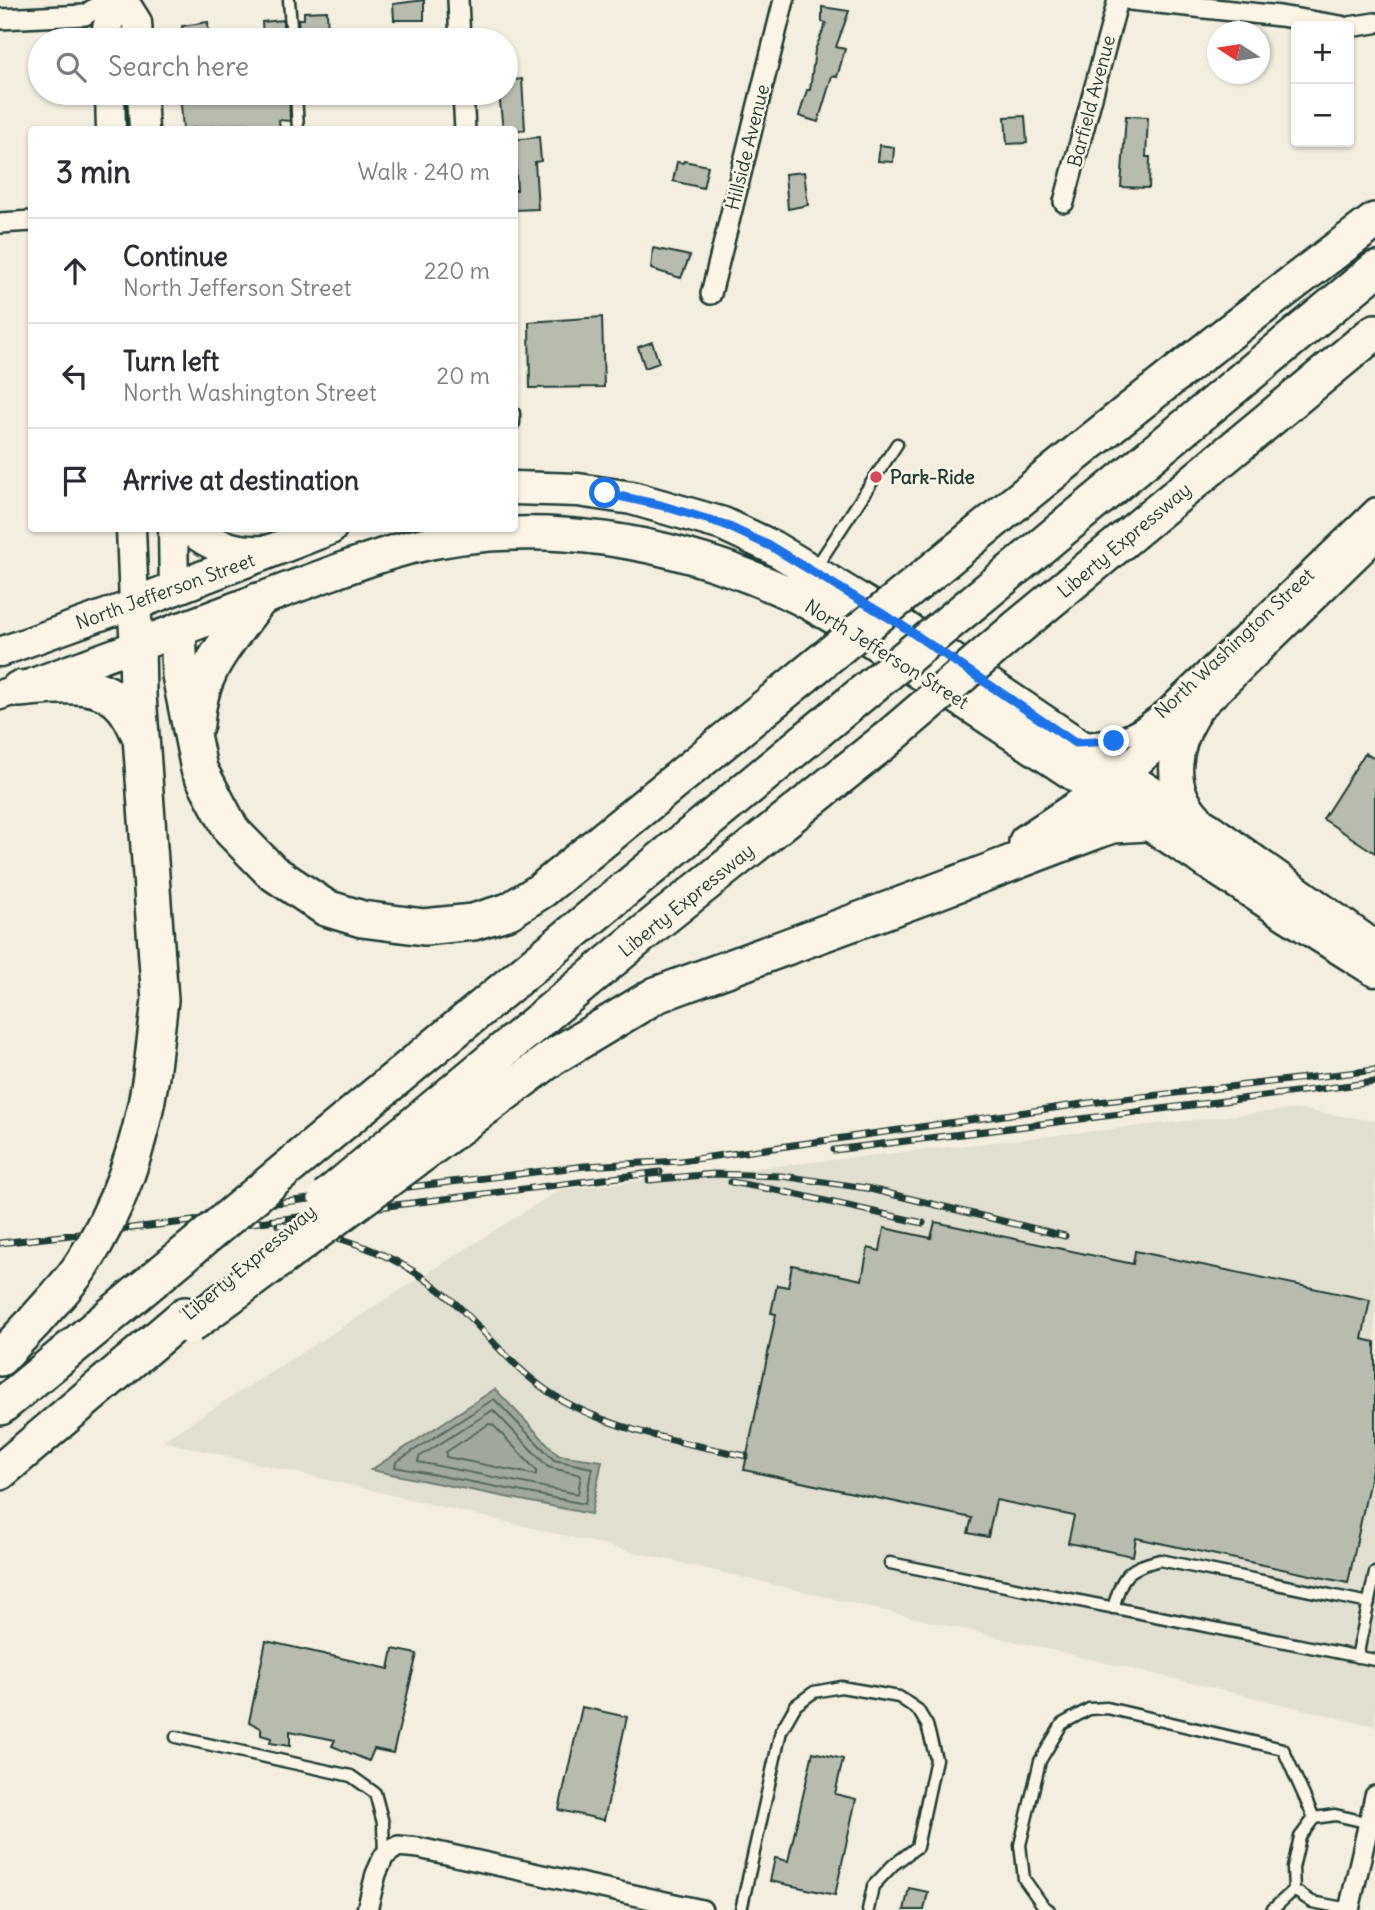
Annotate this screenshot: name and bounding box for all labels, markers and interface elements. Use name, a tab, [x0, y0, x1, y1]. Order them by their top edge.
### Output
north arrow	[1207, 21, 1270, 84]
map controls	[1291, 21, 1354, 147]
button: +	[1291, 21, 1354, 84]
search box	[28, 28, 518, 105]
street label: Barfield Avenue	[1062, 32, 1120, 170]
icon: search	[52, 48, 90, 86]
text: Search here	[108, 50, 249, 83]
street label: Hillside Avenue	[720, 82, 774, 212]
button: −	[1291, 84, 1354, 147]
text: 3 min	[56, 153, 131, 191]
text: Walk · 240 m	[357, 157, 490, 186]
text: Continue	[123, 240, 228, 273]
icon: ahead	[56, 252, 94, 290]
text: 220 m	[424, 256, 490, 285]
text: North Jefferson Street	[123, 273, 351, 302]
text: Turn left	[123, 345, 219, 378]
icon: left	[56, 357, 94, 395]
text: 20 m	[437, 361, 490, 390]
text: North Washington Street	[123, 378, 377, 407]
icon: arrive	[56, 462, 94, 500]
text: Arrive at destination	[123, 464, 359, 497]
place label: Park-Ride	[890, 465, 975, 489]
marker: Park-Ride	[868, 469, 884, 485]
route start	[589, 477, 620, 508]
street label: Liberty Expressway	[1052, 477, 1196, 603]
street label: North Jefferson Street	[72, 547, 258, 635]
street label: North Washington Street	[1149, 563, 1319, 723]
street label: North Jefferson Street	[801, 594, 973, 714]
route end	[1098, 725, 1129, 756]
street label: Liberty Expressway	[613, 838, 759, 962]
street label: Liberty Expressway	[177, 1199, 321, 1325]

